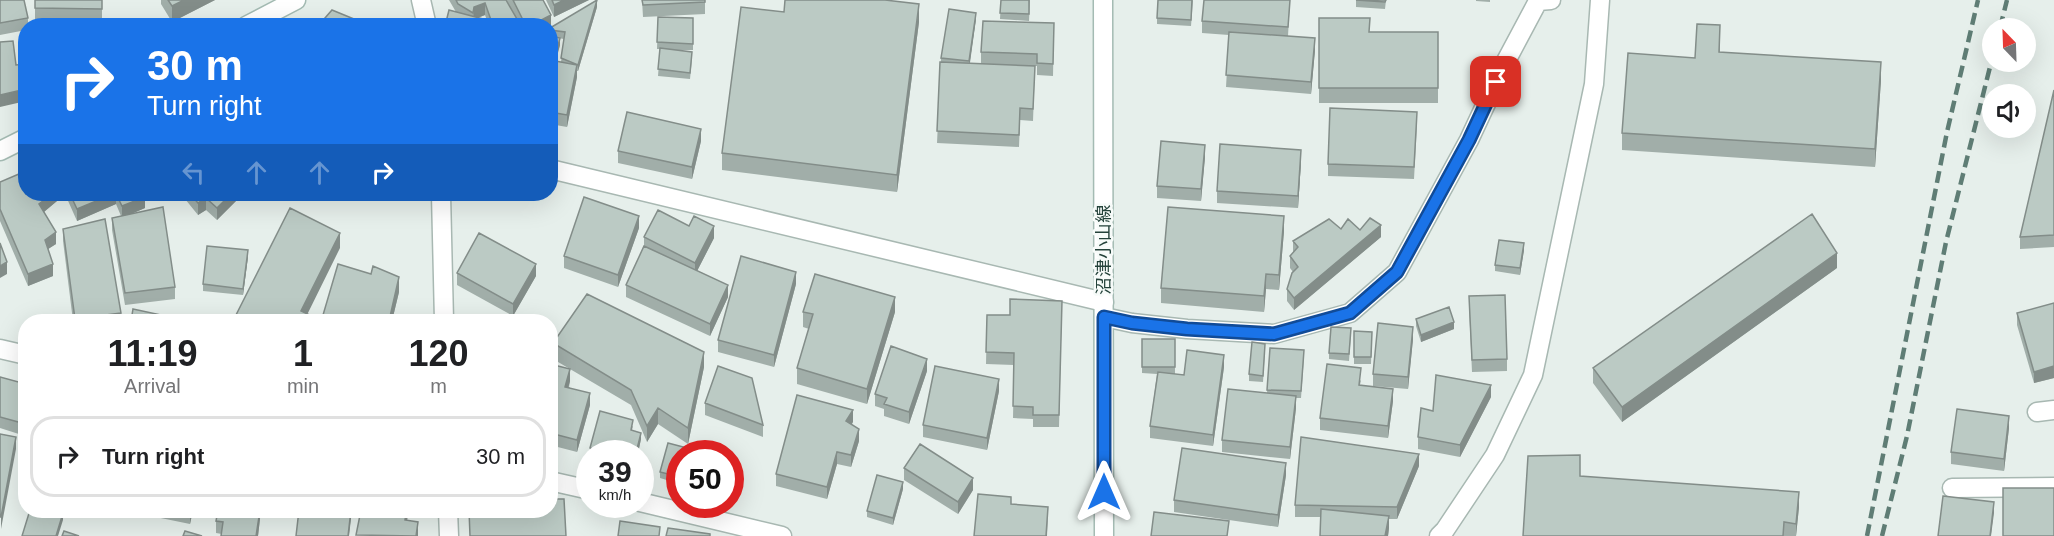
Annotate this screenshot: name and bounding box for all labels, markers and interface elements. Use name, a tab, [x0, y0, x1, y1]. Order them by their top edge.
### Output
north arrow	[1982, 18, 2036, 72]
map controls	[1982, 18, 2036, 138]
icon: right	[48, 42, 126, 120]
text: 30 m	[147, 42, 243, 89]
pin	[1470, 56, 1521, 107]
icon: arrive	[1479, 65, 1512, 98]
button: sound	[1982, 84, 2036, 138]
text: Turn right	[147, 91, 262, 121]
icon: left	[177, 156, 210, 189]
icon: ahead	[240, 156, 273, 189]
icon: ahead	[303, 156, 336, 189]
icon: right	[366, 156, 399, 189]
street label: 沼津小山線	[1094, 205, 1114, 295]
text: 11:19	[107, 333, 197, 374]
text: 1	[293, 333, 313, 374]
text: 120	[409, 333, 469, 374]
text: Arrival	[124, 375, 181, 397]
text: min	[287, 375, 319, 397]
text: m	[430, 375, 447, 397]
icon: right	[51, 440, 84, 473]
speed limit sign: 50	[666, 440, 744, 518]
text: Turn right	[102, 444, 204, 469]
text: 30 m	[476, 444, 525, 469]
text: 39	[598, 455, 632, 488]
position arrow	[1072, 460, 1136, 524]
text: km/h	[599, 486, 631, 503]

